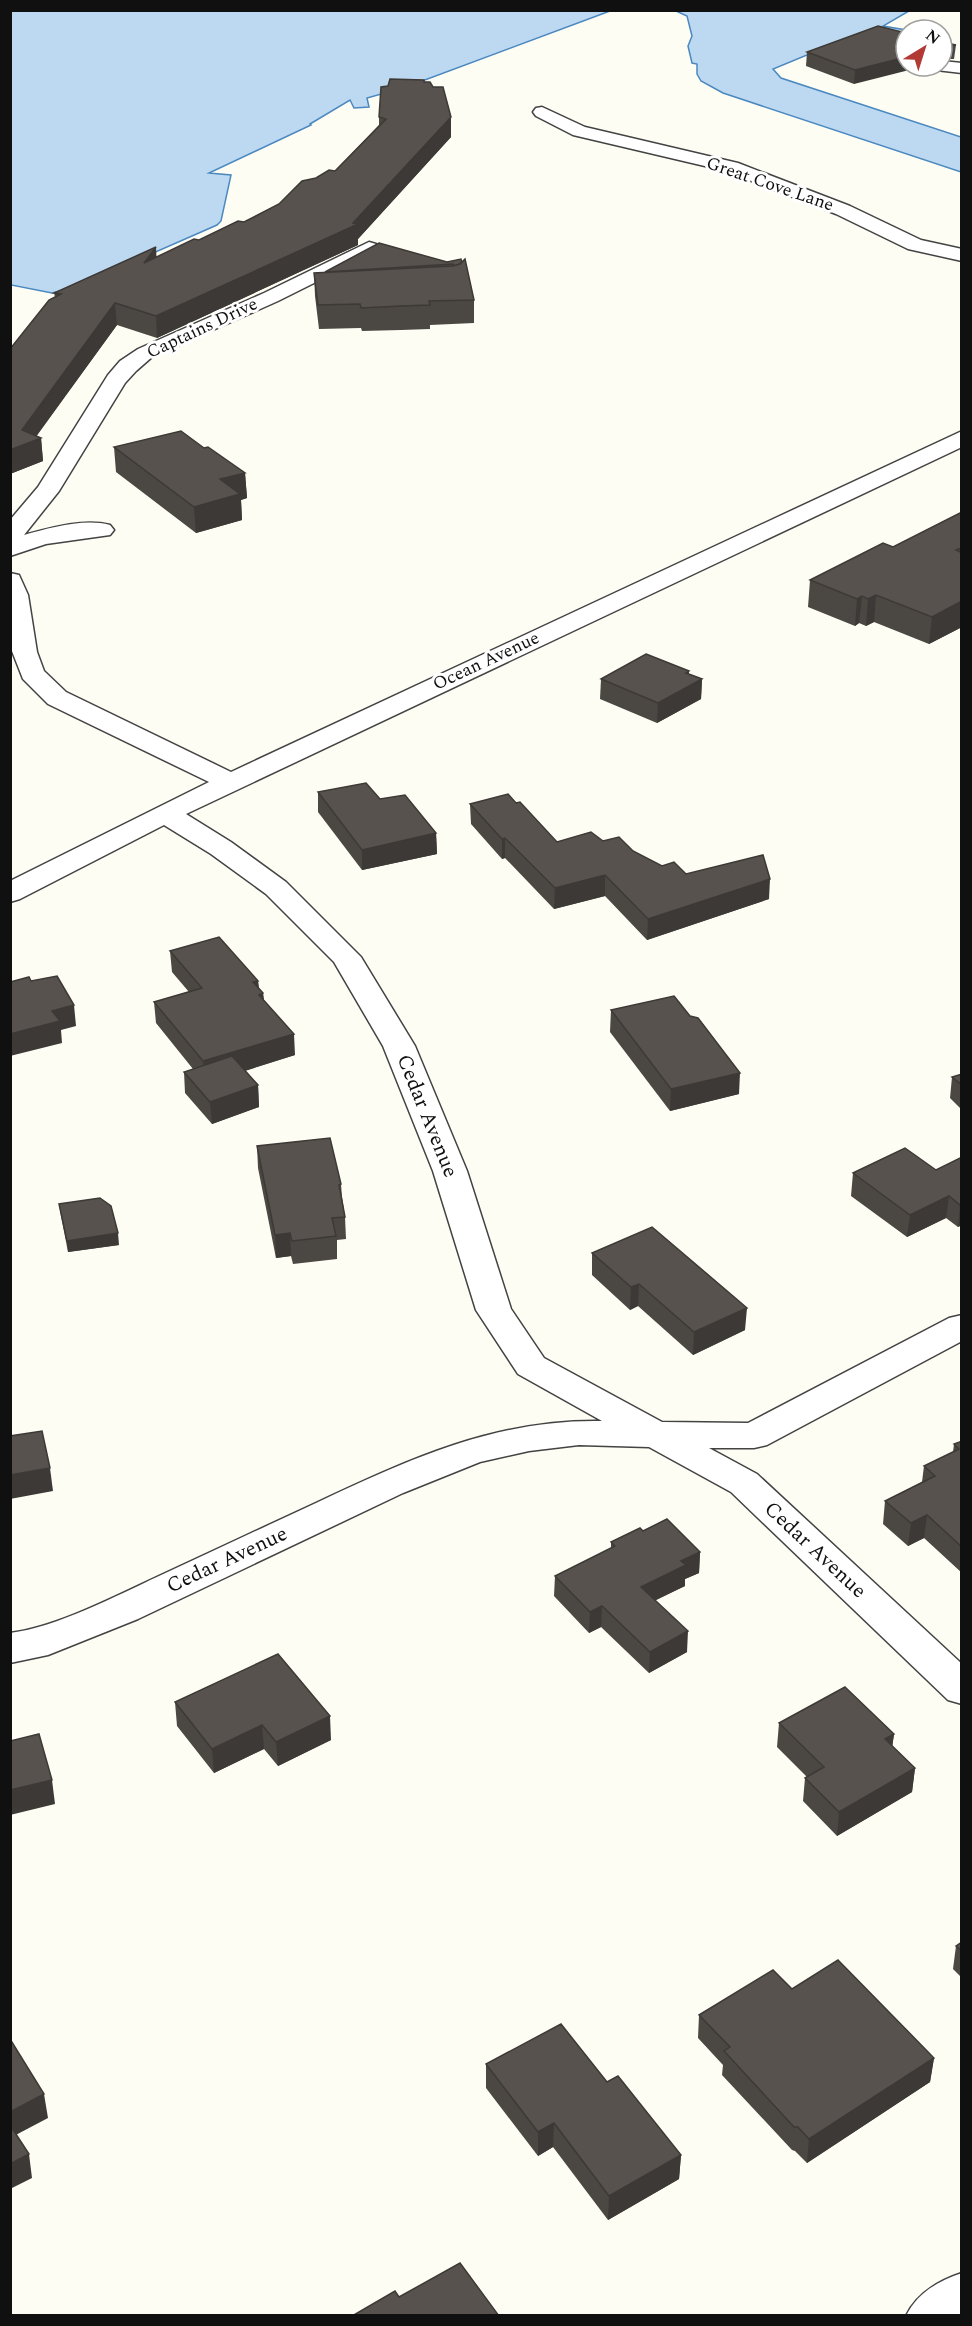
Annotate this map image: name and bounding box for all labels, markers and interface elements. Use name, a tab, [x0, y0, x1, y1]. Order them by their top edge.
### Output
north arrow	[894, 18, 954, 78]
text: N	[920, 23, 945, 50]
street label: Great Cove Lane	[703, 150, 837, 218]
street label: Captains Drive	[142, 290, 262, 366]
street label: Ocean Avenue	[428, 624, 544, 698]
street label: Cedar Avenue	[388, 1050, 466, 1182]
street label: Cedar Avenue	[756, 1494, 874, 1606]
street label: Cedar Avenue	[161, 1518, 293, 1602]

